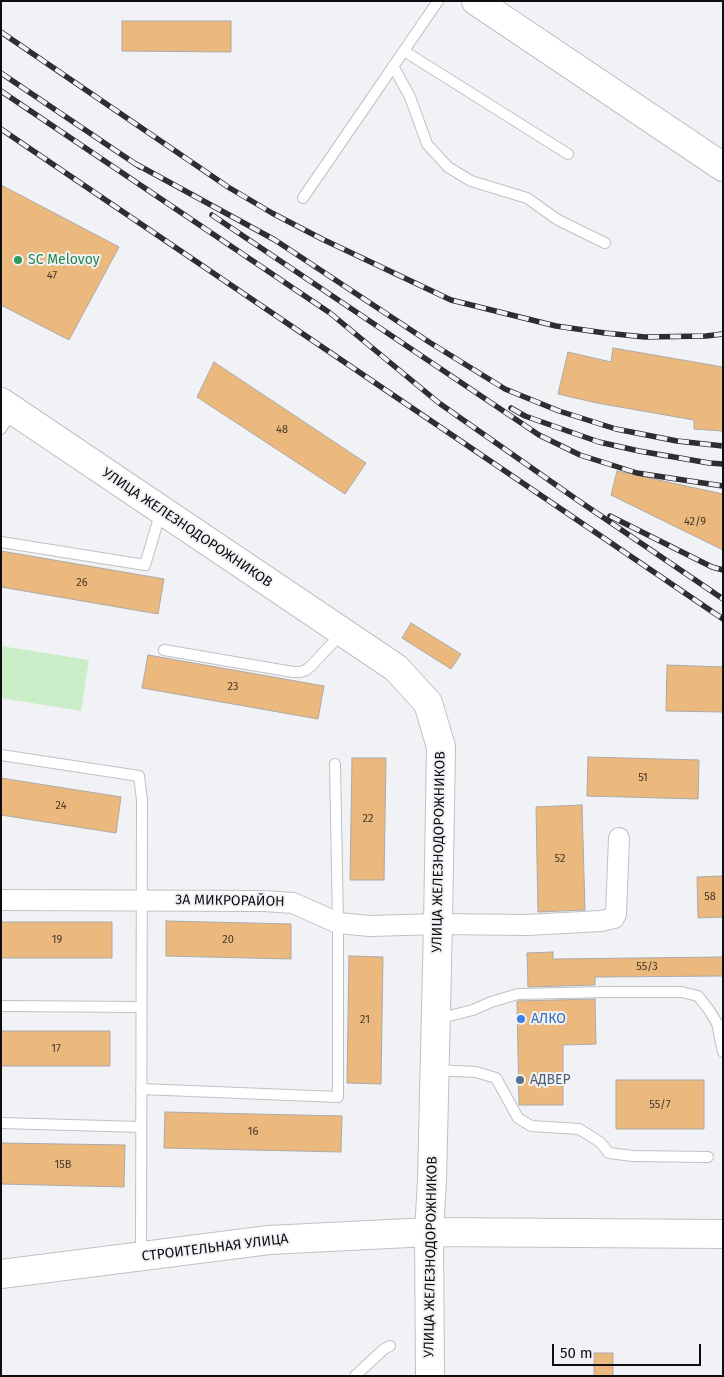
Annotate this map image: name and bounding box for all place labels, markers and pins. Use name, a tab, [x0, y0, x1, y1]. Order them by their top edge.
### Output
place label: SC Melovoy	[28, 252, 100, 268]
marker: SC Melovoy	[12, 254, 24, 266]
place label: АЛКО	[531, 1011, 566, 1027]
marker: АЛКО	[515, 1013, 527, 1025]
place label: АДВЕР	[530, 1072, 571, 1088]
marker: АДВЕР	[514, 1074, 526, 1086]

